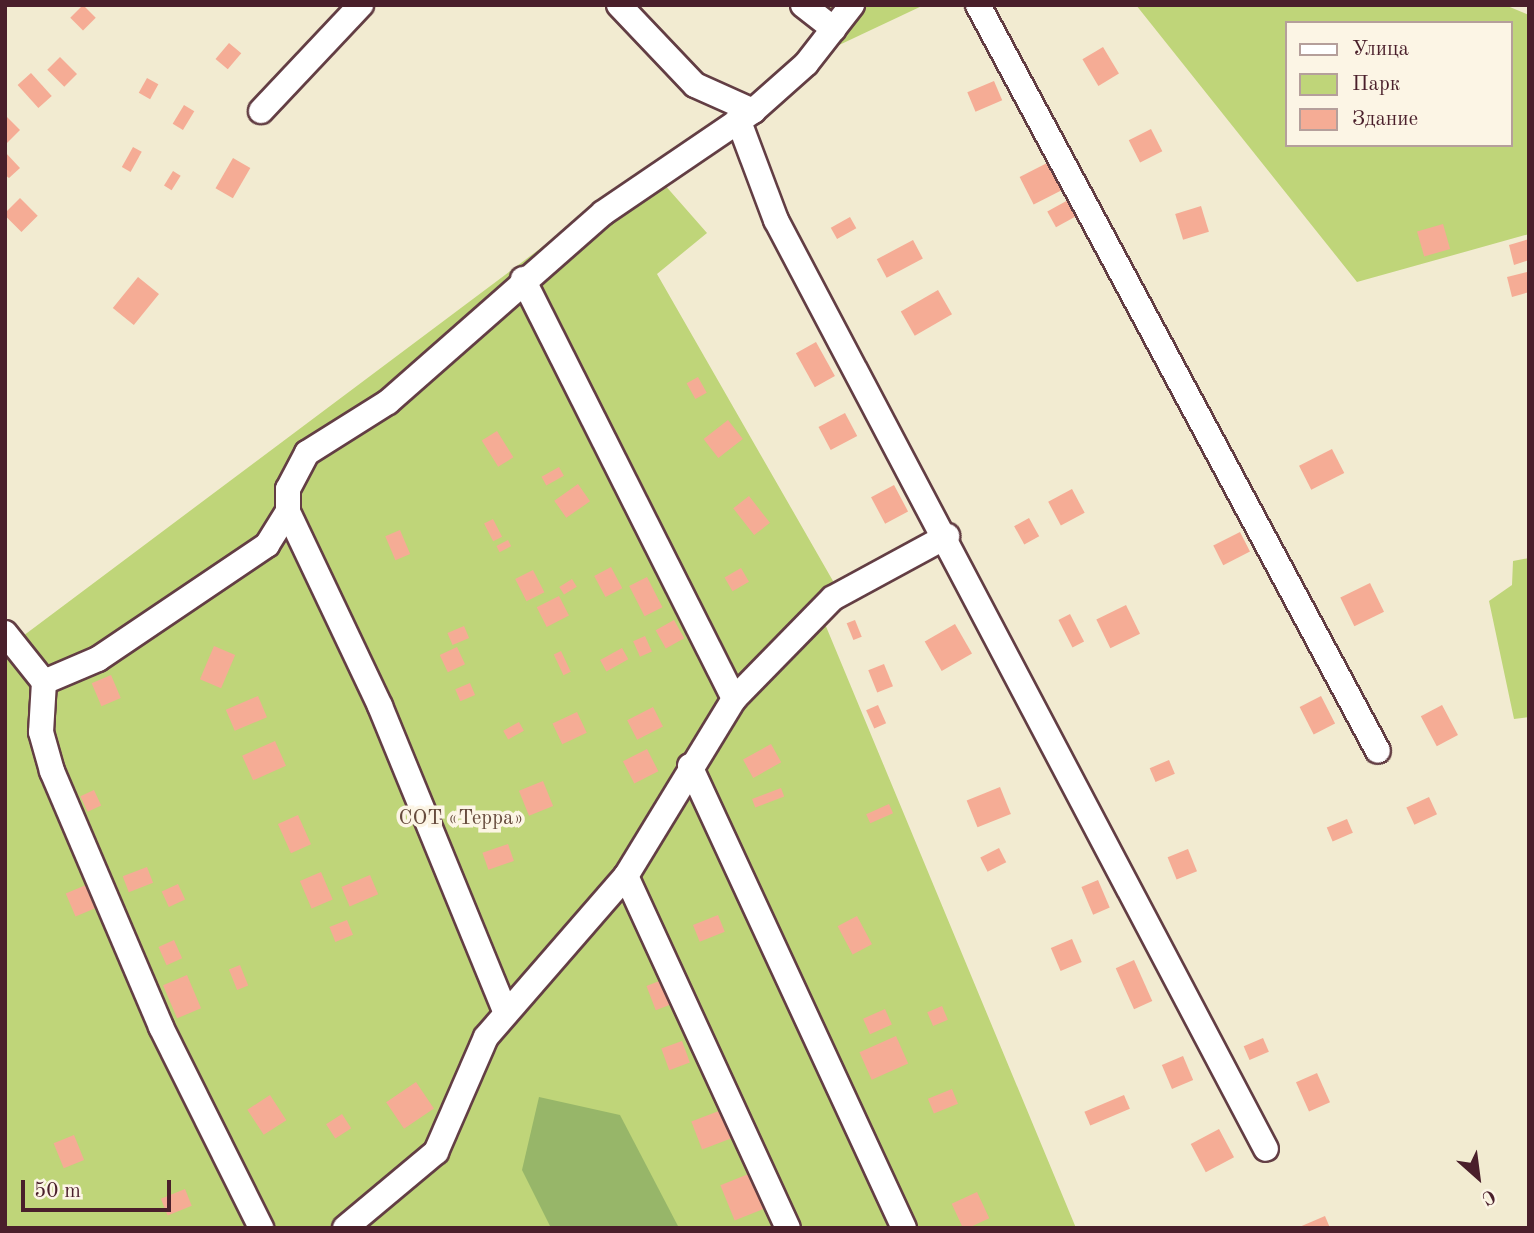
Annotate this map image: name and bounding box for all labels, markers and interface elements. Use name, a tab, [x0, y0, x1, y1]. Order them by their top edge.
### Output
legend	[1286, 21, 1513, 147]
text: Улица	[1352, 39, 1409, 60]
text: Парк	[1352, 74, 1400, 95]
text: Здание	[1352, 109, 1418, 130]
park label: СОТ «Терра»	[398, 806, 524, 832]
north arrow	[1443, 1142, 1513, 1212]
scale bar	[24, 1166, 175, 1210]
text: 50 m	[34, 1181, 81, 1202]
text: С	[1478, 1185, 1498, 1207]

